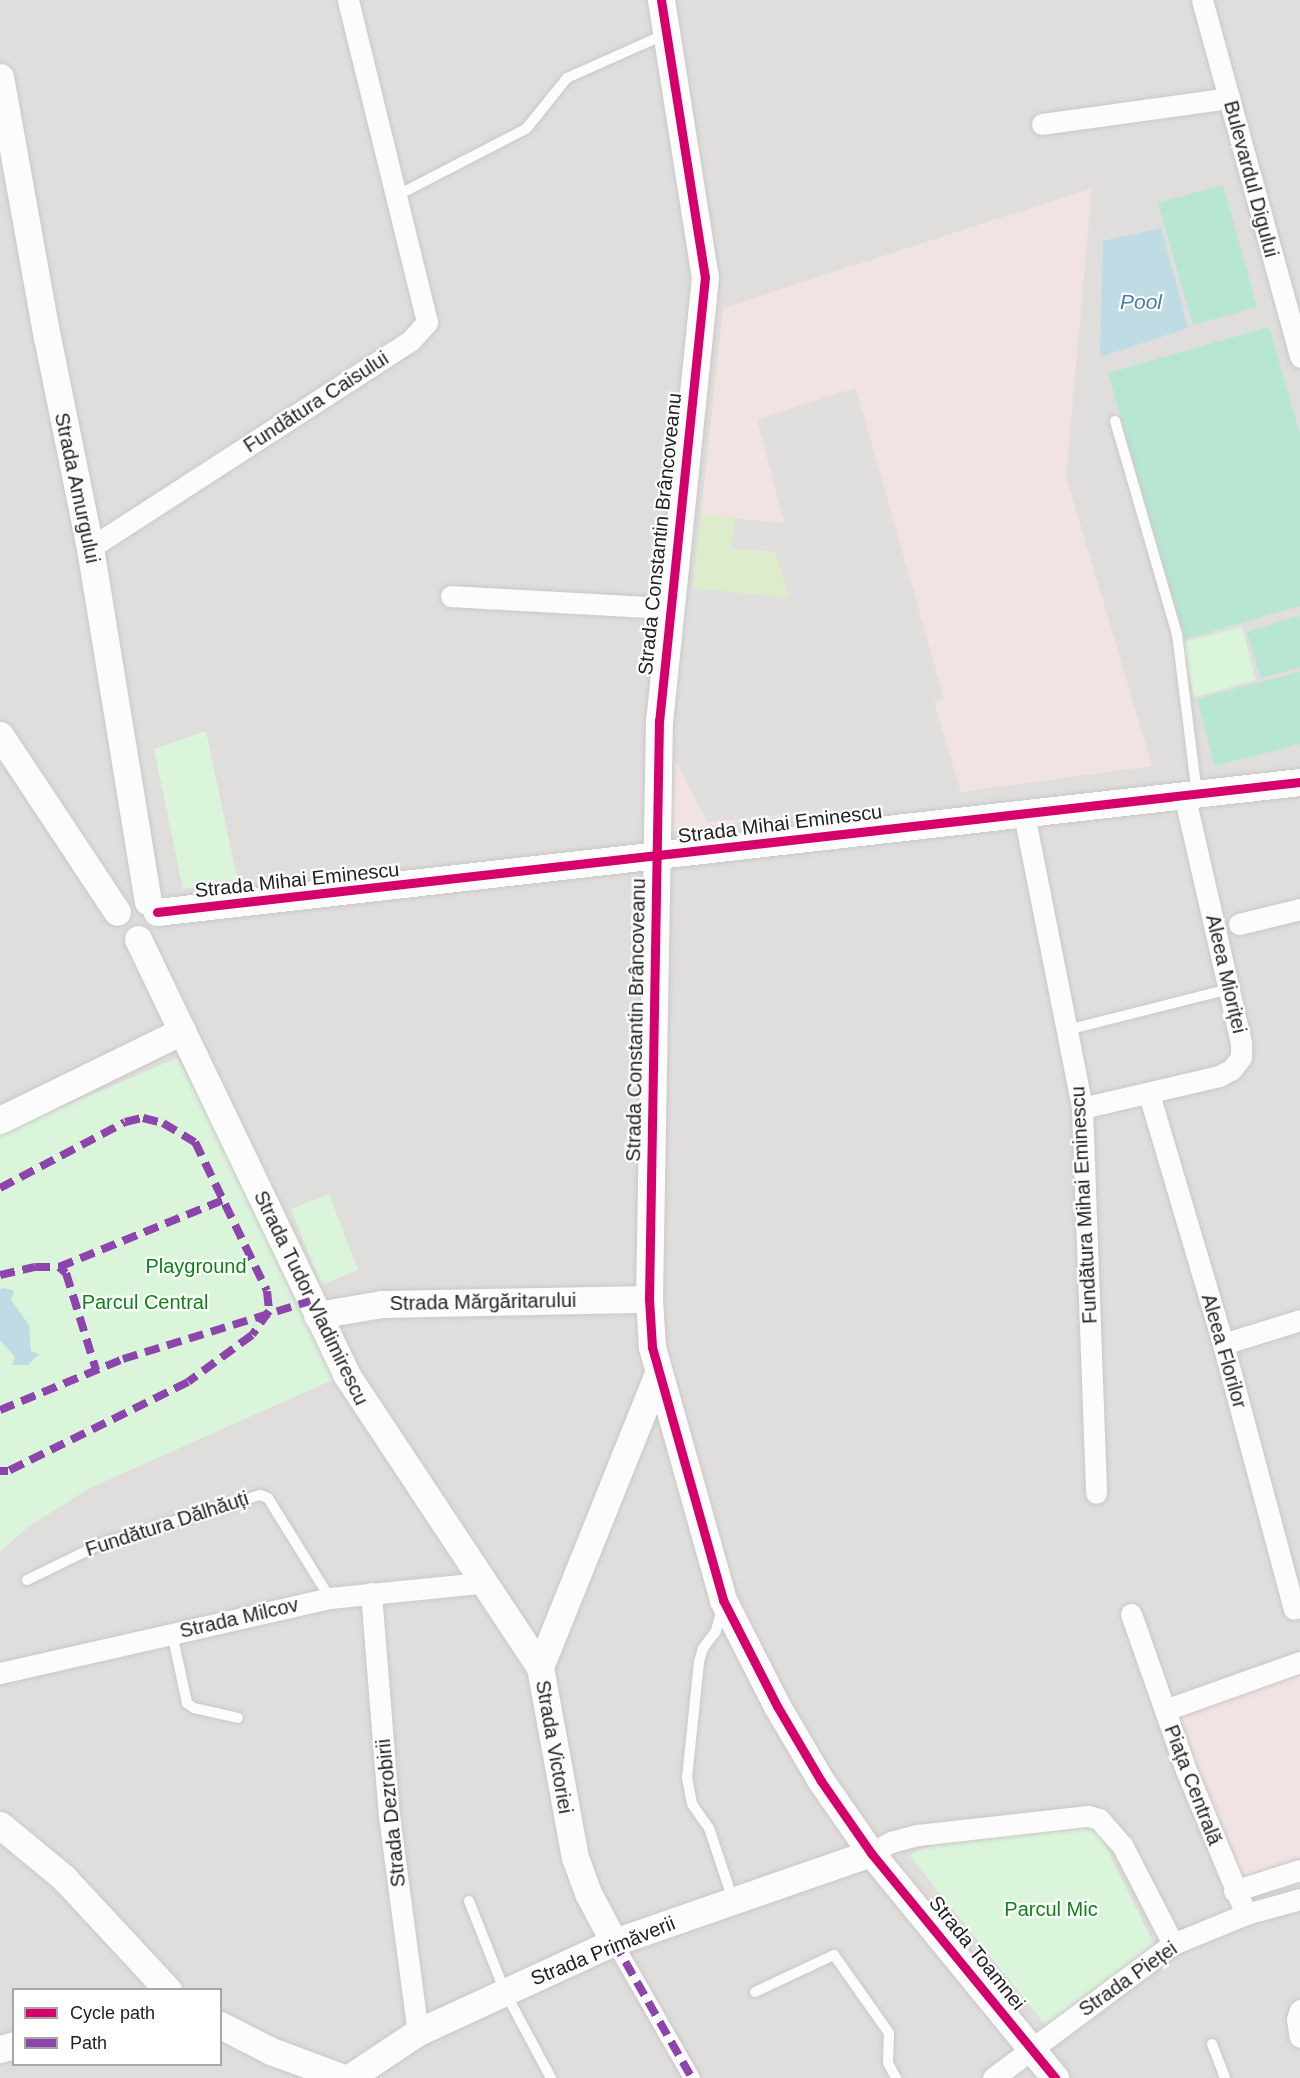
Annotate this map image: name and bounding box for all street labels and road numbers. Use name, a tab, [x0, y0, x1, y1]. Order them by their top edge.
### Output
street label: Bulevardul Digului	[1219, 98, 1283, 260]
street label: Fundătura Caisului	[239, 346, 393, 458]
street label: Strada Constantin Brâncoveanu	[633, 392, 687, 676]
street label: Strada Amurgului	[49, 410, 105, 566]
street label: Strada Mihai Eminescu	[676, 800, 884, 848]
street label: Strada Mihai Eminescu	[193, 857, 401, 903]
street label: Strada Constantin Brâncoveanu	[622, 878, 650, 1162]
street label: Aleea Mioriței	[1201, 912, 1251, 1036]
street label: Fundătura Mihai Eminescu	[1066, 1086, 1102, 1324]
street label: Strada Tudor Vladimirescu	[248, 1187, 374, 1409]
street label: Strada Mărgăritarului	[389, 1288, 577, 1316]
street label: Aleea Florilor	[1196, 1291, 1252, 1411]
street label: Fundătura Dălhăuți	[82, 1486, 252, 1562]
street label: Strada Milcov	[177, 1593, 301, 1643]
street label: Strada Victoriei	[530, 1678, 578, 1816]
street label: Piața Centrală	[1159, 1722, 1227, 1848]
street label: Strada Dezrobirii	[371, 1738, 411, 1888]
street label: Strada Toamnei	[924, 1891, 1030, 2015]
street label: Strada Primăverii	[527, 1911, 679, 1991]
street label: Strada Pieței	[1074, 1936, 1182, 2022]

